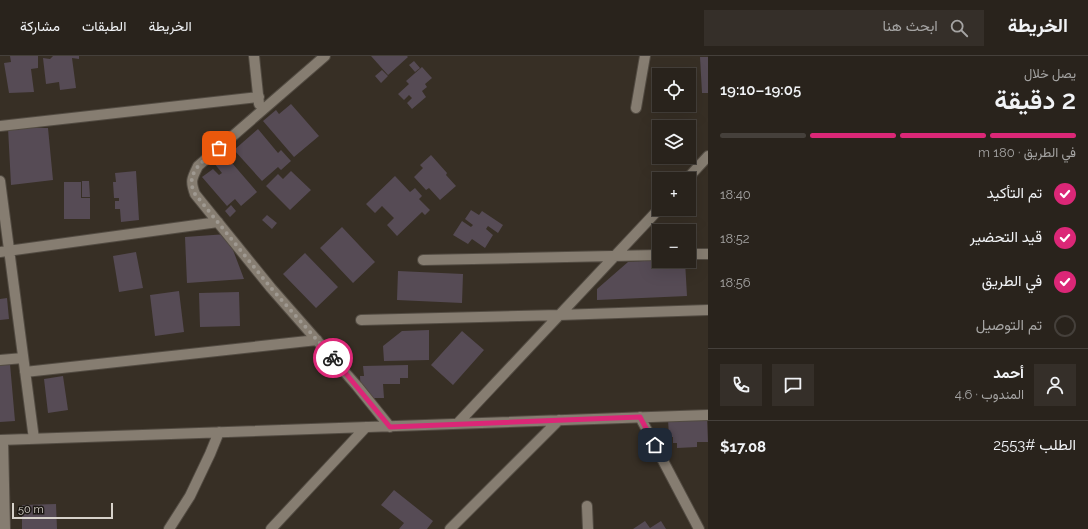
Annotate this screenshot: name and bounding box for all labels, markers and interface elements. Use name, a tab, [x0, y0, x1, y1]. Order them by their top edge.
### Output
search box	[704, 10, 984, 46]
text: الخريطة	[1008, 14, 1068, 36]
text: ابحث هنا	[883, 17, 938, 35]
icon: search	[948, 17, 970, 39]
text: مشاركة	[20, 18, 60, 34]
text: الطبقات	[82, 18, 126, 34]
text: الخريطة	[148, 18, 192, 34]
text: يصل خلال	[1024, 66, 1076, 81]
map controls	[652, 68, 696, 268]
button: locate	[652, 68, 696, 112]
text: 19:05–19:10	[720, 81, 801, 99]
text: 2 دقيقة	[994, 85, 1076, 115]
button: layers	[652, 120, 696, 164]
pin	[202, 131, 236, 165]
icon: bag	[208, 137, 230, 159]
text: في الطريق · 180 m	[978, 145, 1076, 160]
button: +	[652, 172, 696, 216]
icon: check	[1054, 183, 1076, 205]
text: تم التأكيد	[987, 184, 1042, 202]
text: 18:40	[720, 187, 751, 202]
button: −	[652, 224, 696, 268]
icon: check	[1054, 227, 1076, 249]
text: قيد التحضير	[970, 228, 1042, 246]
text: 18:52	[720, 231, 750, 246]
icon: check	[1054, 271, 1076, 293]
text: في الطريق	[982, 272, 1042, 290]
text: 18:56	[720, 275, 751, 290]
text: تم التوصيل	[976, 316, 1042, 334]
courier	[313, 338, 353, 378]
icon: bike	[322, 347, 344, 369]
button: phone	[720, 364, 762, 406]
button: chat	[772, 364, 814, 406]
text: أحمد	[993, 364, 1024, 382]
button: person	[1034, 364, 1076, 406]
text: المندوب · 4.6	[955, 387, 1024, 402]
pin	[638, 428, 672, 462]
icon: home	[644, 434, 666, 456]
text: الطلب #2553	[993, 436, 1076, 454]
text: $17.08	[720, 438, 766, 456]
scale bar	[12, 501, 113, 520]
text: 50 m	[18, 503, 44, 516]

